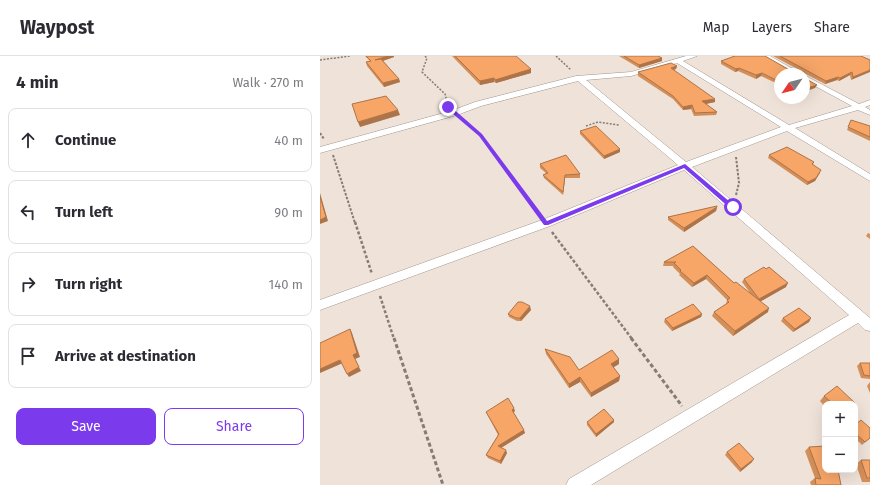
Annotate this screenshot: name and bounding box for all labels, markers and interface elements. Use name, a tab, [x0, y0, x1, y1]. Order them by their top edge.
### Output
text: Waypost	[20, 16, 94, 39]
text: Map	[703, 19, 729, 36]
text: Layers	[751, 19, 792, 36]
text: Share	[814, 19, 850, 36]
north arrow	[774, 68, 810, 104]
text: 4 min	[16, 72, 59, 93]
text: Walk · 270 m	[232, 75, 304, 90]
route end	[439, 98, 457, 116]
icon: ahead	[17, 129, 39, 151]
text: Continue	[55, 131, 116, 149]
text: 40 m	[274, 133, 303, 148]
route start	[724, 198, 742, 216]
icon: left	[17, 201, 39, 223]
text: Turn left	[55, 203, 113, 221]
text: 90 m	[274, 205, 303, 220]
icon: right	[17, 273, 39, 295]
text: Turn right	[55, 275, 122, 293]
text: 140 m	[269, 277, 303, 292]
icon: arrive	[17, 345, 39, 367]
text: Arrive at destination	[55, 347, 196, 365]
map controls	[822, 401, 858, 473]
button: +	[822, 401, 858, 437]
button: Save	[16, 408, 156, 445]
button: Share	[164, 408, 304, 445]
button: −	[822, 437, 858, 473]

